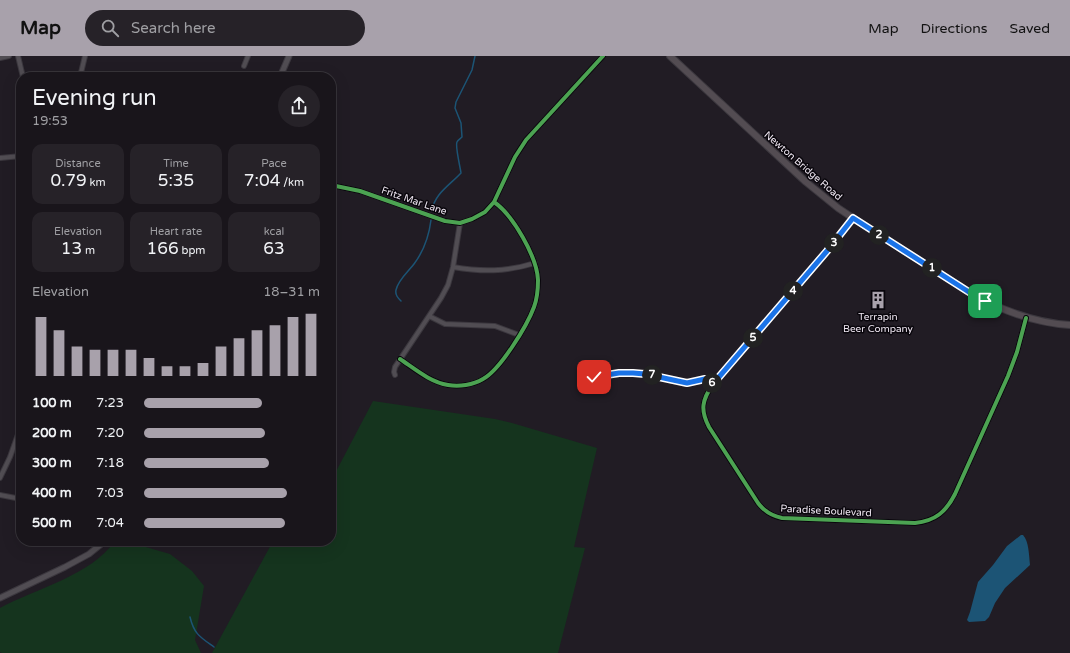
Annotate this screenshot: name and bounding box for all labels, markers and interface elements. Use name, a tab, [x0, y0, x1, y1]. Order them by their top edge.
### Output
search box	[85, 10, 365, 46]
text: Map	[20, 17, 61, 39]
icon: search	[99, 17, 121, 39]
text: Search here	[131, 19, 215, 37]
text: Map	[868, 20, 899, 37]
text: Directions	[921, 20, 988, 37]
text: Saved	[1010, 20, 1050, 37]
text: Evening run	[32, 85, 157, 111]
button: share	[278, 85, 320, 127]
text: 19:53	[32, 113, 68, 129]
street label: Newton Bridge Road	[762, 129, 844, 203]
text: Distance	[55, 157, 101, 170]
text: Time	[163, 157, 189, 170]
text: Pace	[261, 157, 287, 170]
text: 0.79	[50, 170, 87, 191]
text: 5:35	[158, 170, 194, 191]
text: 7:04	[244, 170, 280, 191]
text: km	[87, 176, 106, 189]
text: /km	[280, 176, 304, 189]
street label: Fritz Mar Lane	[380, 184, 449, 218]
text: Elevation	[54, 225, 102, 238]
text: Heart rate	[150, 225, 202, 238]
text: kcal	[264, 225, 284, 238]
pin: 2	[869, 225, 889, 245]
text: 2	[876, 228, 882, 241]
pin: 3	[824, 233, 844, 253]
text: 3	[831, 236, 837, 249]
text: 13	[61, 238, 82, 259]
text: 166	[147, 238, 179, 259]
text: 63	[263, 238, 285, 259]
text: m	[82, 244, 95, 257]
text: bpm	[179, 244, 205, 257]
pin: 1	[922, 258, 942, 278]
text: 1	[929, 261, 935, 274]
pin: 4	[783, 281, 803, 301]
text: Elevation	[32, 284, 89, 300]
text: 18–31 m	[263, 284, 320, 300]
text: 4	[790, 284, 796, 297]
pin	[968, 284, 1002, 318]
building icon: Terrapin Beer Company	[868, 290, 888, 310]
icon: arrive	[974, 290, 996, 312]
place label: Terrapin Beer Company	[843, 311, 914, 335]
pin: 5	[743, 328, 763, 348]
text: 5	[750, 331, 756, 344]
pin	[577, 360, 611, 394]
pin: 7	[642, 365, 662, 385]
icon: check	[583, 366, 605, 388]
text: 7	[649, 368, 655, 381]
pin: 6	[702, 373, 722, 393]
text: 6	[709, 376, 715, 389]
text: 100 m	[32, 395, 72, 411]
text: 7:23	[96, 395, 124, 411]
text: 200 m	[32, 425, 72, 441]
text: 7:20	[96, 425, 124, 441]
text: 300 m	[32, 455, 72, 471]
text: 7:18	[96, 455, 124, 471]
text: 400 m	[32, 485, 72, 501]
text: 7:03	[96, 485, 124, 501]
street label: Paradise Boulevard	[780, 503, 872, 519]
text: 500 m	[32, 515, 72, 531]
text: 7:04	[96, 515, 124, 531]

